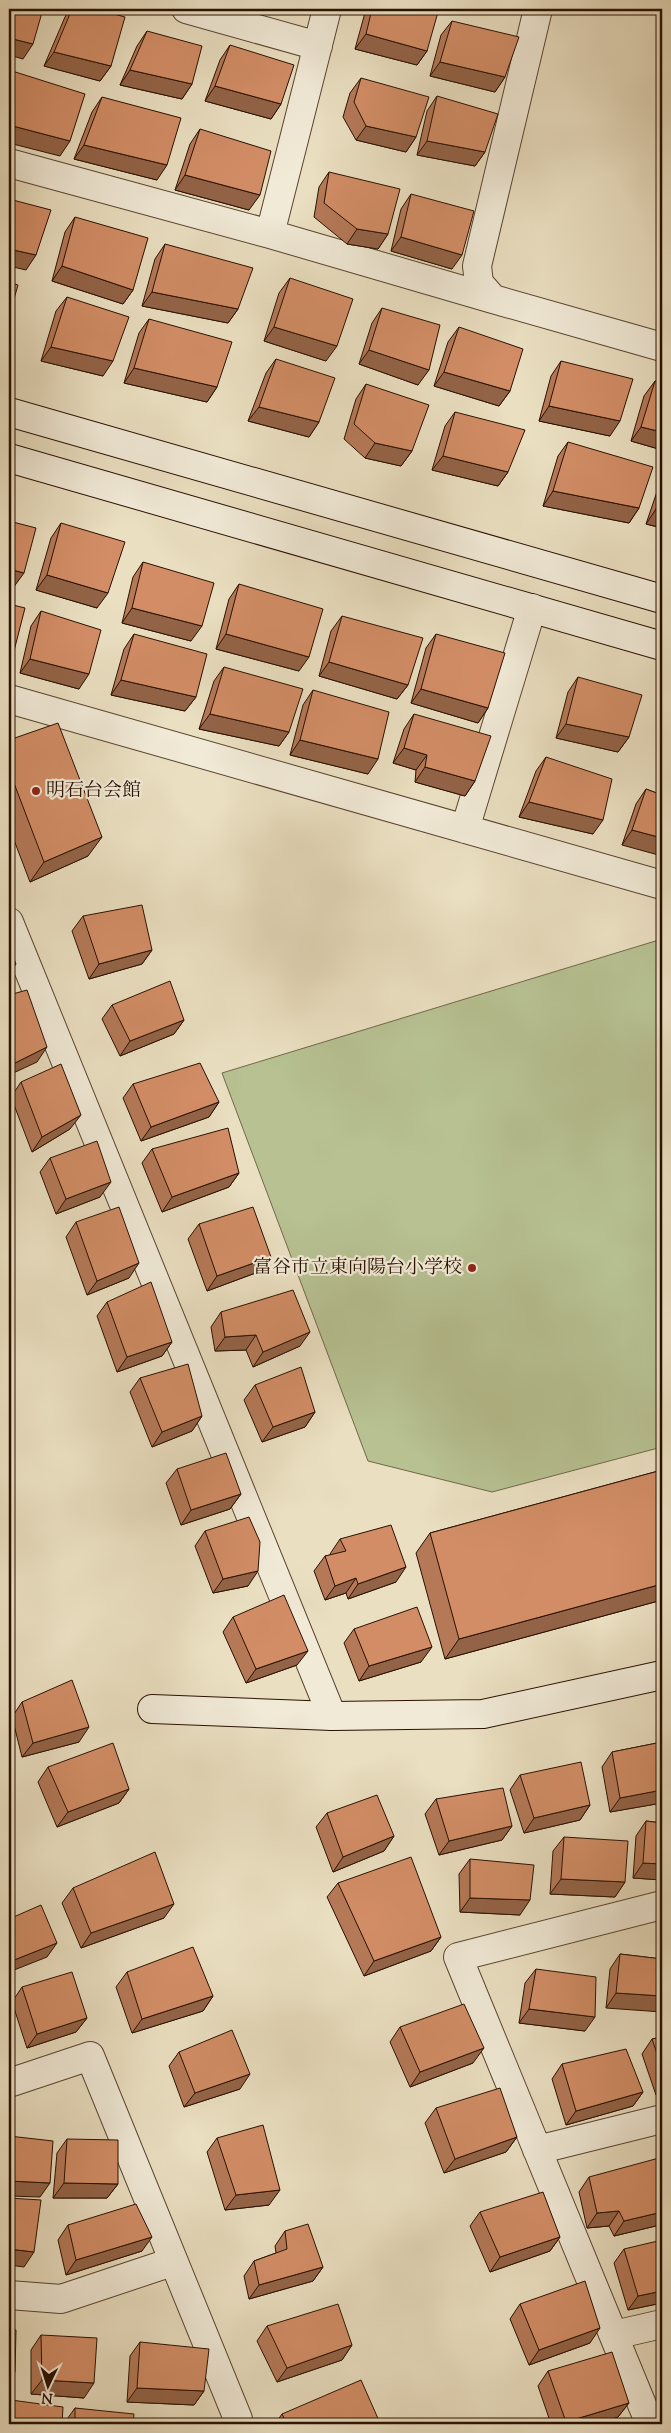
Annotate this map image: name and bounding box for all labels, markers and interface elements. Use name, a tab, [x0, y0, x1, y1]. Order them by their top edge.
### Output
place label: 明石台会館	[46, 778, 141, 805]
marker: 明石台会館	[30, 785, 42, 797]
place label: 富谷市立東向陽台小学校	[253, 1255, 462, 1282]
marker: 富谷市立東向陽台小学校	[466, 1262, 478, 1274]
north arrow	[22, 2360, 72, 2410]
text: N	[41, 2387, 54, 2407]

